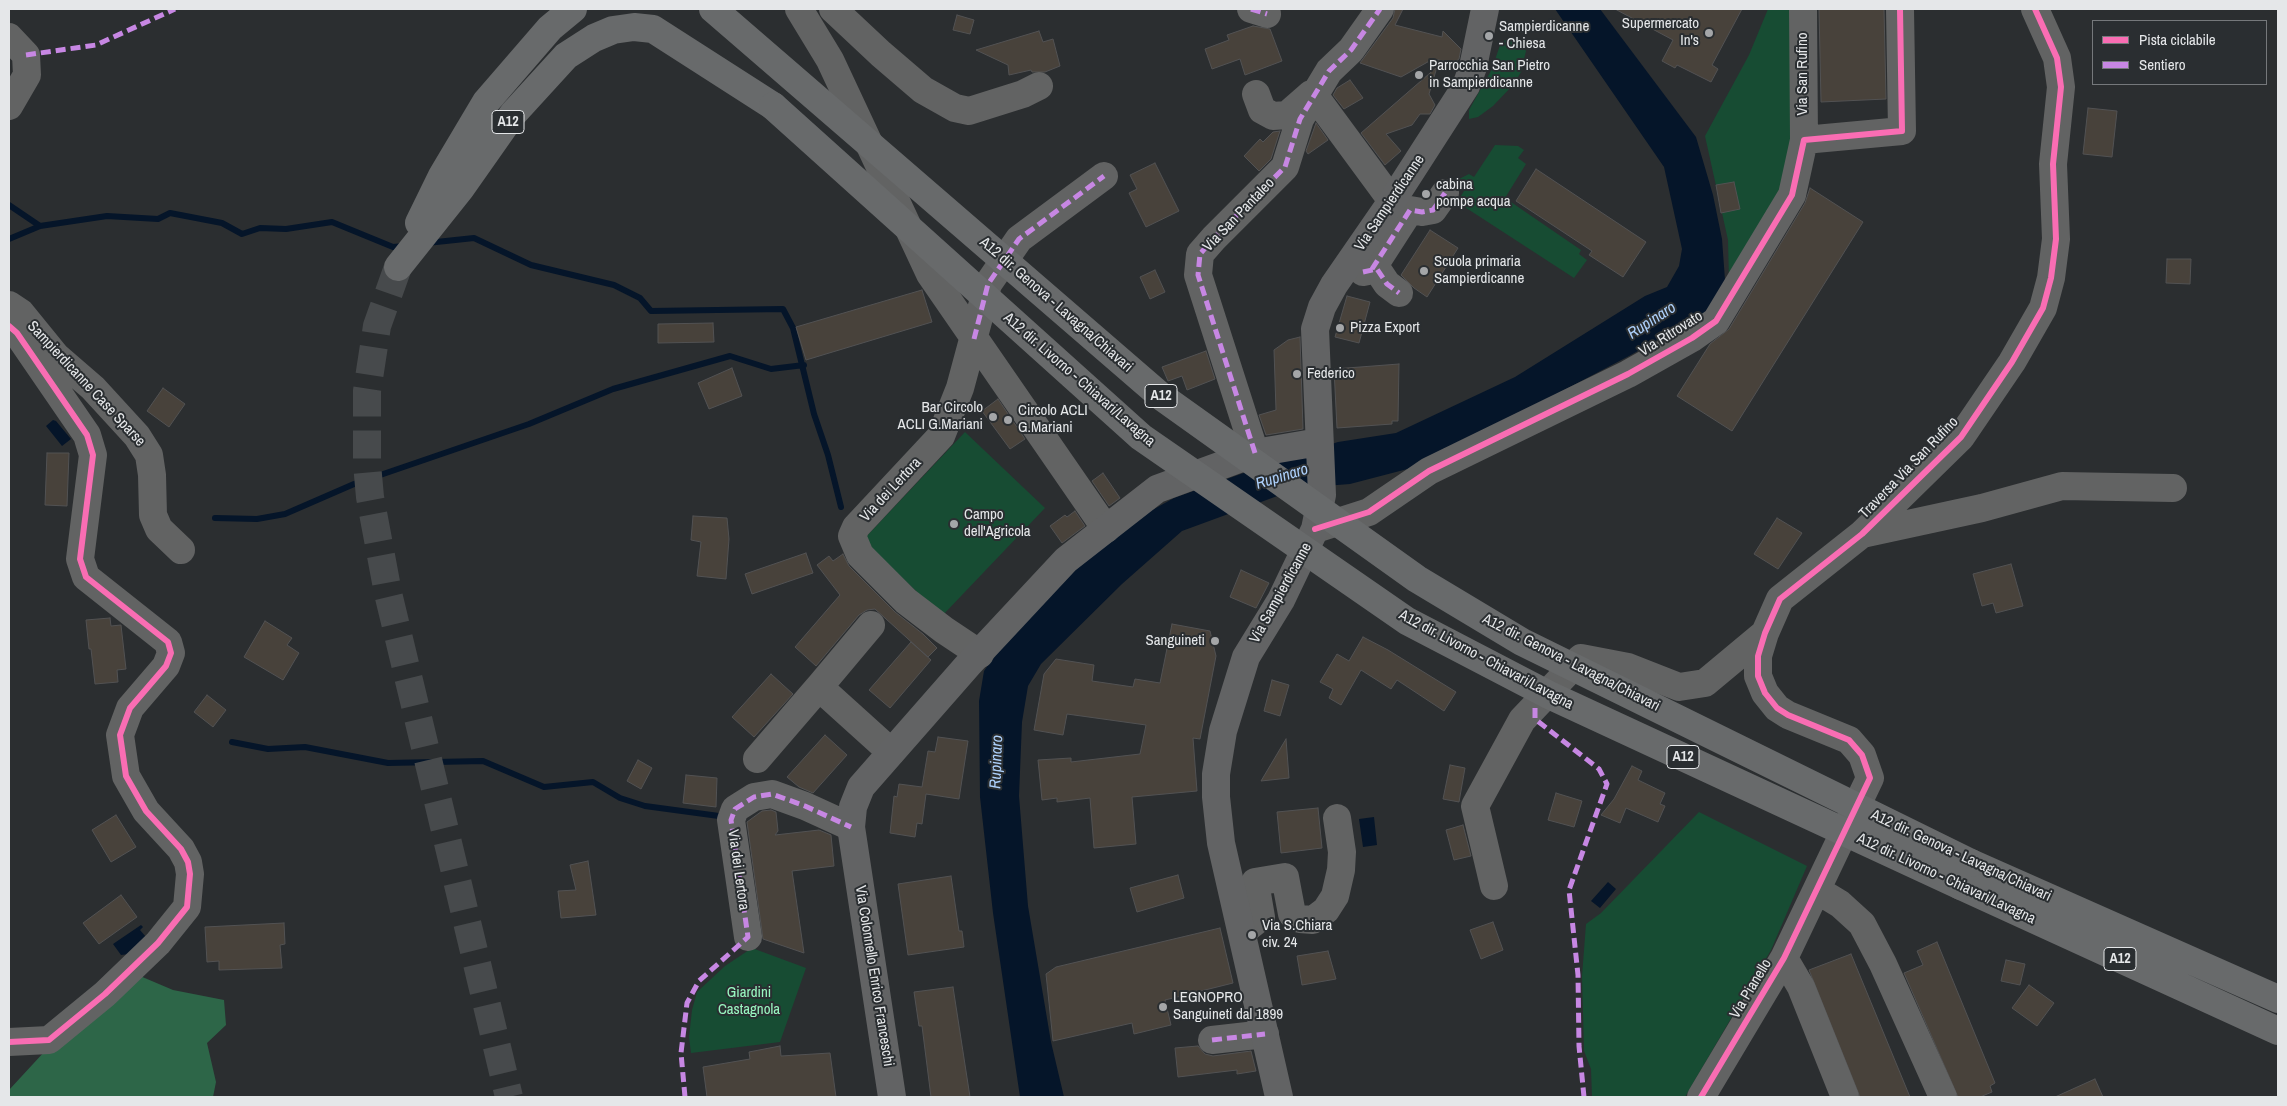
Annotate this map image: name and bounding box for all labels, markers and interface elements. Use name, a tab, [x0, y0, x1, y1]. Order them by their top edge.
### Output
place label: Supermercato In's	[1622, 15, 1699, 50]
place label: Sampierdicanne - Chiesa	[1499, 18, 1589, 53]
legend	[2092, 20, 2267, 85]
marker: Supermercato In's	[1703, 27, 1715, 39]
text: Pista ciclabile	[2139, 29, 2216, 50]
marker: Sampierdicanne - Chiesa	[1483, 30, 1495, 42]
street label: Via San Rufino	[1794, 32, 1812, 116]
text: Sentiero	[2139, 54, 2186, 75]
place label: Parrocchia San Pietro in Sampierdicanne	[1429, 57, 1550, 92]
marker: Parrocchia San Pietro in Sampierdicanne	[1413, 69, 1425, 81]
road number: A12	[492, 110, 524, 134]
street label: Via Sampierdicanne	[1351, 152, 1429, 254]
street label: Via San Pantaleo	[1199, 174, 1279, 256]
place label: cabina pompe acqua	[1436, 176, 1511, 211]
marker: cabina pompe acqua	[1420, 188, 1432, 200]
street label: A12 dir. Genova - Lavagna/Chiavari	[976, 234, 1136, 376]
place label: Scuola primaria Sampierdicanne	[1434, 253, 1524, 288]
marker: Scuola primaria Sampierdicanne	[1418, 265, 1430, 277]
water label: Rupinaro	[1624, 298, 1680, 344]
street label: Via Ritrovato	[1636, 307, 1706, 361]
street label: A12 dir. Livorno - Chiavari/Lavagna	[1000, 309, 1158, 451]
street label: Sampierdicanne Case Sparse	[23, 318, 149, 450]
place label: Pizza Export	[1350, 319, 1420, 337]
marker: Pizza Export	[1334, 322, 1346, 334]
place label: Federico	[1307, 365, 1355, 383]
marker: Federico	[1291, 368, 1303, 380]
road number: A12	[1145, 384, 1177, 408]
place label: Bar Circolo ACLI G.Mariani	[898, 399, 983, 434]
place label: Circolo ACLI G.Mariani	[1018, 402, 1088, 437]
marker: Bar Circolo ACLI G.Mariani	[987, 411, 999, 423]
street label: Traversa Via San Rufino	[1856, 413, 1962, 523]
marker: Circolo ACLI G.Mariani	[1002, 414, 1014, 426]
street label: Via dei Lertora	[857, 454, 925, 526]
water label: Rupinaro	[1253, 460, 1311, 494]
place label: Campo dell'Agricola	[964, 506, 1031, 541]
marker: Campo dell'Agricola	[948, 518, 960, 530]
street label: Via Sampierdicanne	[1246, 540, 1316, 646]
street label: A12 dir. Livorno - Chiavari/Lavagna	[1396, 606, 1576, 714]
street label: A12 dir. Genova - Lavagna/Chiavari	[1479, 610, 1663, 716]
place label: Sanguineti	[1145, 632, 1205, 650]
marker: Sanguineti	[1209, 635, 1221, 647]
water label: Rupinaro	[986, 735, 1008, 789]
road number: A12	[1667, 746, 1699, 769]
street label: A12 dir. Genova - Lavagna/Chiavari	[1868, 806, 2054, 906]
street label: Via dei Lertora	[723, 829, 753, 911]
street label: A12 dir. Livorno - Chiavari/Lavagna	[1854, 830, 2038, 928]
street label: Via Colonnello Enrico Franceschi	[851, 884, 897, 1068]
place label: Via S.Chiara civ. 24	[1262, 917, 1332, 952]
marker: Via S.Chiara civ. 24	[1246, 929, 1258, 941]
road number: A12	[2104, 948, 2136, 971]
street label: Via Pianello	[1726, 956, 1776, 1022]
park label: Giardini Castagnola	[718, 984, 780, 1019]
place label: LEGNOPRO Sanguineti dal 1899	[1173, 989, 1283, 1024]
marker: LEGNOPRO Sanguineti dal 1899	[1157, 1001, 1169, 1013]

